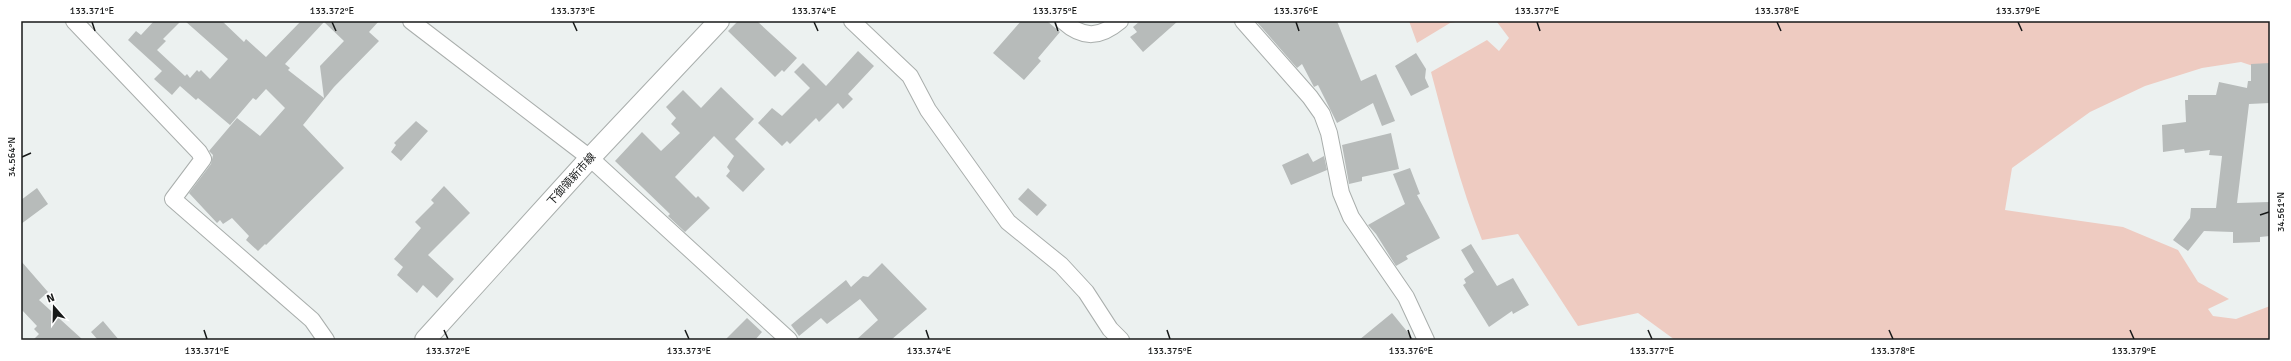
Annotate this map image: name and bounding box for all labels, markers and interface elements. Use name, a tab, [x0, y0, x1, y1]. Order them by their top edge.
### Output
text: 133.371°E	[70, 5, 115, 17]
text: 133.372°E	[310, 5, 355, 17]
text: 133.373°E	[551, 5, 596, 17]
text: 133.374°E	[792, 5, 837, 17]
text: 133.375°E	[1033, 5, 1078, 17]
text: 133.376°E	[1274, 5, 1319, 17]
text: 133.377°E	[1515, 5, 1560, 17]
text: 133.378°E	[1755, 5, 1800, 17]
text: 133.379°E	[1996, 5, 2041, 17]
text: 34.564°N	[6, 137, 18, 177]
street label: 下御領新市線	[544, 150, 598, 208]
text: 34.561°N	[2275, 192, 2287, 232]
north arrow	[34, 287, 74, 327]
text: N	[45, 291, 57, 305]
text: 133.371°E	[185, 345, 230, 357]
text: 133.372°E	[426, 345, 471, 357]
text: 133.373°E	[667, 345, 712, 357]
text: 133.374°E	[907, 345, 952, 357]
text: 133.375°E	[1148, 345, 1193, 357]
text: 133.376°E	[1389, 345, 1434, 357]
text: 133.377°E	[1630, 345, 1675, 357]
text: 133.378°E	[1871, 345, 1916, 357]
text: 133.379°E	[2112, 345, 2157, 357]

